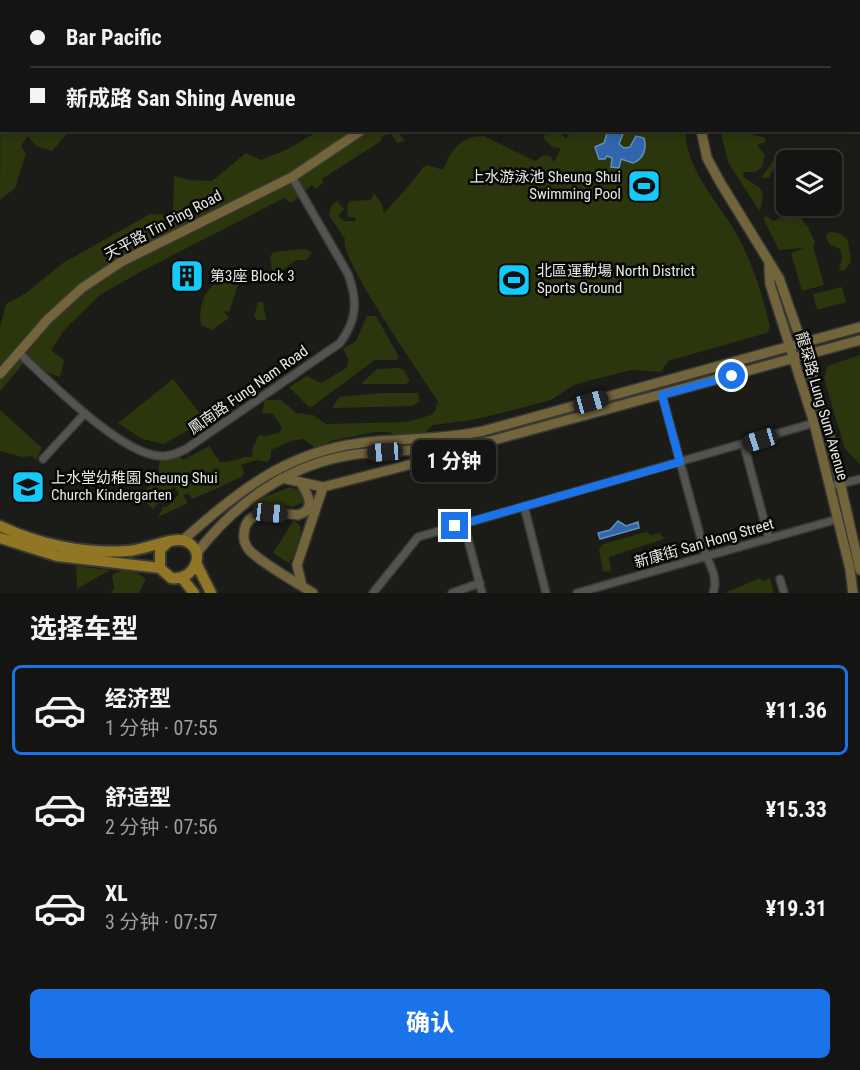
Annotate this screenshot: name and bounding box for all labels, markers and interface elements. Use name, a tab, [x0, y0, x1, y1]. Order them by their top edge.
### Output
text: Bar Pacific	[66, 25, 162, 50]
text: 新成路 San Shing Avenue	[66, 86, 295, 111]
map controls	[776, 150, 842, 216]
button: layers	[776, 150, 842, 216]
place label: 上水游泳池 Sheung Shui Swimming Pool	[469, 168, 621, 203]
sports icon: 上水游泳池 Sheung Shui Swimming Pool	[626, 168, 662, 204]
street label: 天平路 Tin Ping Road	[101, 186, 225, 264]
building icon: 第3座 Block 3	[169, 258, 205, 294]
sports icon: 北區運動場 North District Sports Ground	[496, 262, 532, 298]
place label: 北區運動場 North District Sports Ground	[537, 262, 695, 297]
place label: 第3座 Block 3	[210, 267, 295, 285]
street label: 龍琛路 Lung Sum Avenue	[792, 330, 852, 482]
street label: 鳳南路 Fung Nam Road	[185, 342, 311, 438]
route start	[718, 362, 745, 389]
car	[571, 388, 611, 416]
car	[740, 426, 780, 454]
callout: 1 分钟	[413, 439, 497, 481]
car	[366, 442, 404, 462]
text: 1 分钟	[427, 449, 481, 473]
school or university icon: 上水堂幼稚園 Sheung Shui Church Kindergarten	[10, 469, 46, 505]
place label: 上水堂幼稚園 Sheung Shui Church Kindergarten	[51, 469, 218, 504]
car	[251, 502, 289, 524]
route end	[441, 512, 468, 539]
street label: 新康街 San Hong Street	[632, 514, 776, 572]
text: 选择车型	[30, 613, 138, 645]
icon: car	[33, 683, 87, 737]
text: 经济型	[105, 686, 171, 711]
text: ¥11.36	[766, 698, 827, 723]
text: 1 分钟 · 07:55	[105, 716, 218, 740]
icon: car	[33, 782, 87, 836]
text: 舒适型	[105, 785, 171, 810]
text: ¥15.33	[766, 797, 827, 822]
text: 2 分钟 · 07:56	[105, 815, 218, 839]
icon: car	[33, 881, 87, 935]
text: XL	[105, 881, 128, 906]
text: ¥19.31	[766, 896, 827, 921]
text: 3 分钟 · 07:57	[105, 910, 218, 934]
button: 确认	[30, 989, 830, 1058]

